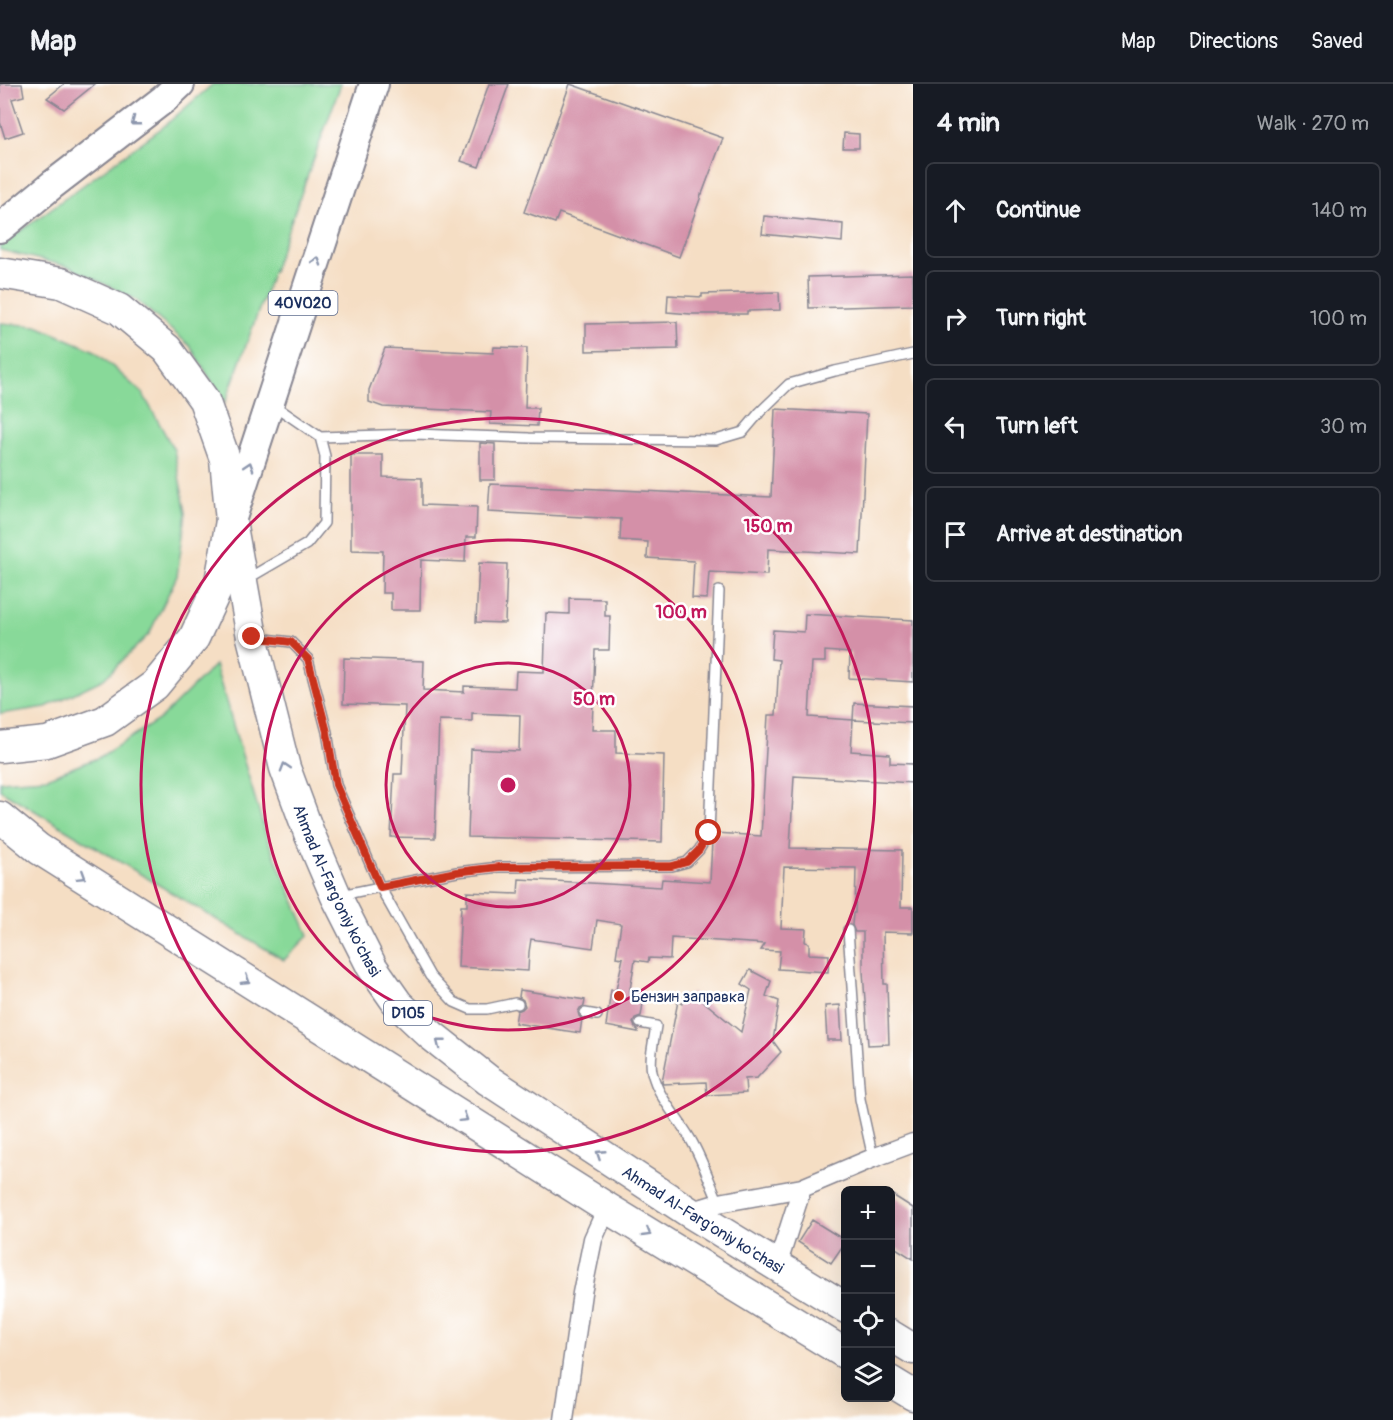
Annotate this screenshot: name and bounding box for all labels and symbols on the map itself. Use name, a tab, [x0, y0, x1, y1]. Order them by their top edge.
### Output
one-way arrow	[131, 114, 142, 125]
one-way arrow	[309, 256, 322, 267]
road number: 40V020	[268, 291, 338, 315]
one-way arrow	[242, 461, 254, 472]
text: 150 m	[744, 515, 793, 538]
text: 100 m	[655, 601, 707, 624]
route end	[238, 623, 264, 649]
text: 50 m	[573, 688, 615, 711]
one-way arrow	[280, 762, 292, 773]
centre of rings	[498, 775, 518, 795]
street label: Ahmad Al-Farg'oniy ko'chasi	[288, 802, 385, 981]
route start	[695, 819, 721, 845]
one-way arrow	[75, 868, 86, 879]
one-way arrow	[240, 973, 251, 984]
place label: Бензин заправка	[631, 987, 745, 1007]
marker: Бензин заправка	[612, 989, 626, 1003]
road number: D105	[384, 1001, 432, 1025]
one-way arrow	[436, 1039, 447, 1050]
one-way arrow	[458, 1111, 469, 1122]
one-way arrow	[596, 1150, 607, 1161]
street label: Ahmad Al-Farg'oniy ko'chasi	[618, 1162, 787, 1279]
one-way arrow	[641, 1225, 651, 1237]

